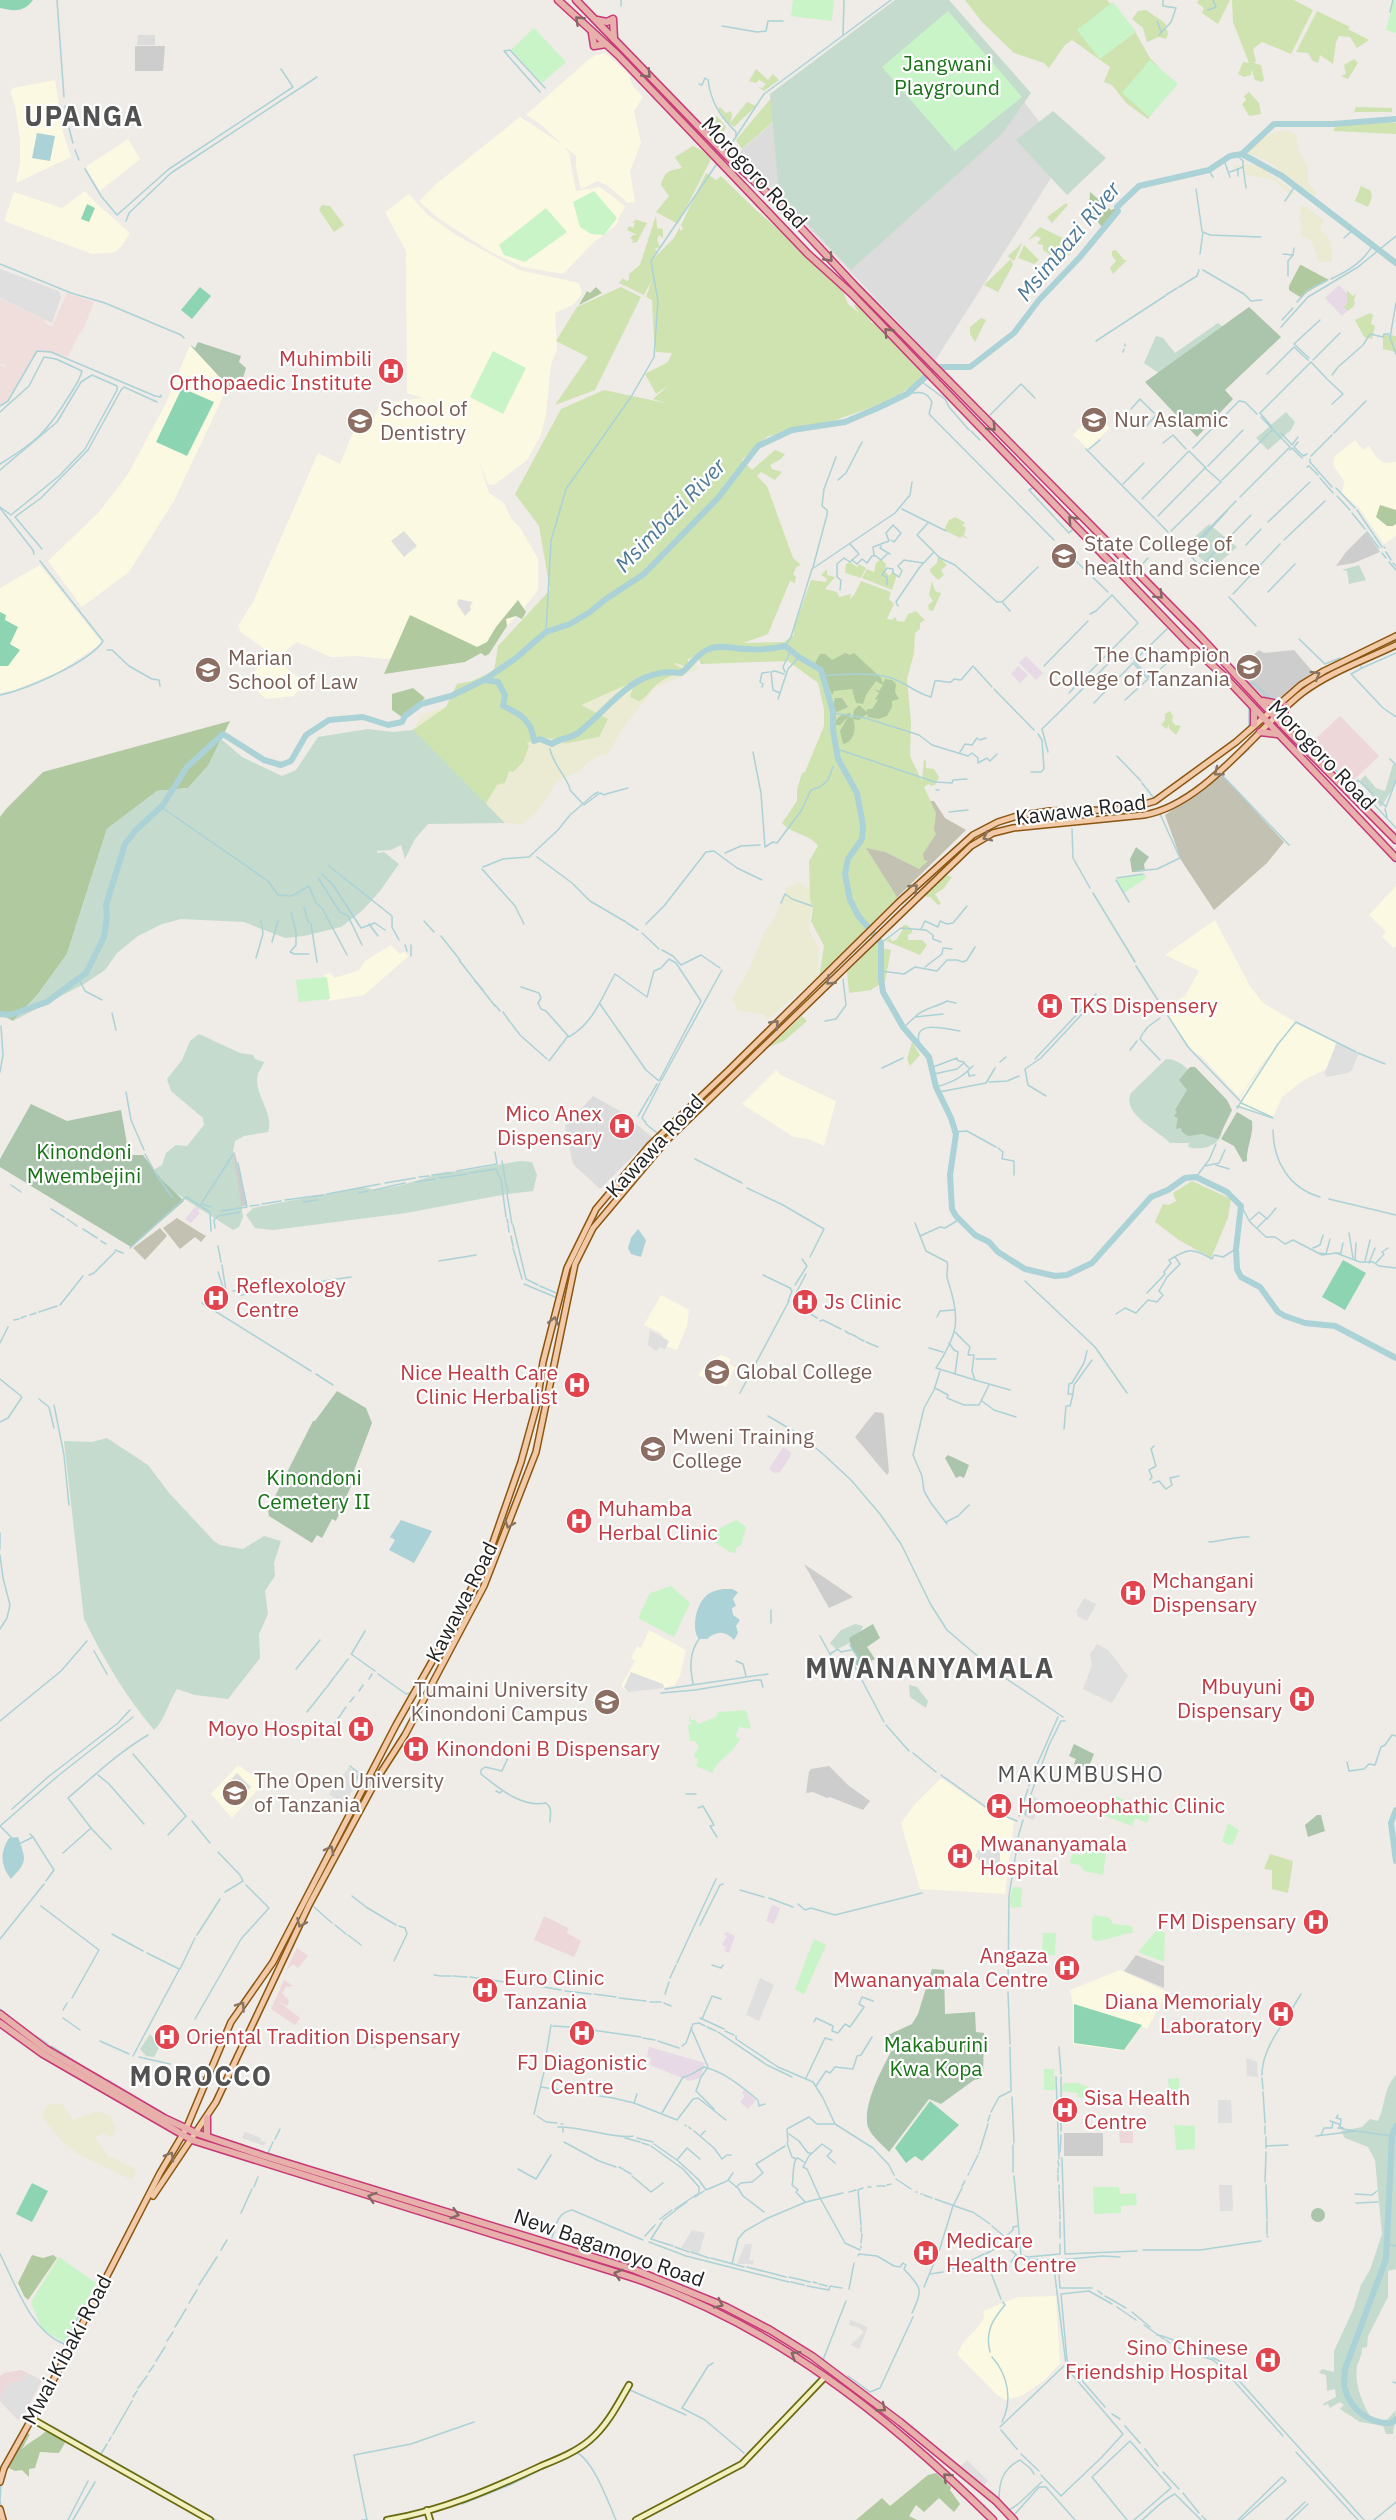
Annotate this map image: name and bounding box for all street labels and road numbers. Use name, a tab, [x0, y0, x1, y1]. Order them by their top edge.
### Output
street label: Morogoro Road	[696, 110, 814, 234]
street label: Morogoro Road	[1263, 693, 1383, 816]
street label: Kawawa Road	[1014, 787, 1148, 831]
street label: Kawawa Road	[599, 1088, 709, 1203]
street label: Kawawa Road	[419, 1537, 503, 1667]
street label: New Bagamoyo Road	[510, 2201, 708, 2293]
street label: Mwai Kibaki Road	[15, 2270, 117, 2429]

